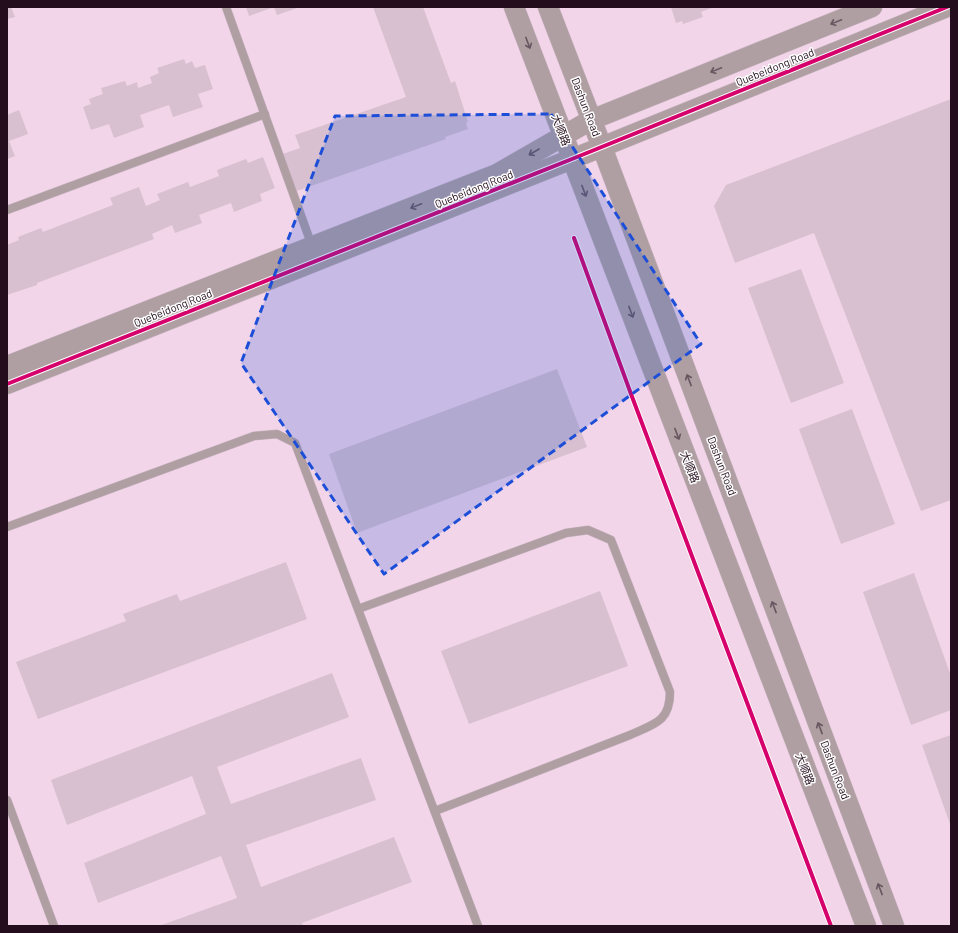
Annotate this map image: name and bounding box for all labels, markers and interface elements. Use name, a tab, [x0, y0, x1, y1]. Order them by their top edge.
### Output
one-way arrow	[831, 18, 843, 26]
one-way arrow	[524, 37, 532, 49]
street label: Quebeidong Road	[734, 45, 816, 88]
one-way arrow	[710, 66, 722, 74]
street label: Dashun Road	[569, 76, 604, 138]
street label: 大顺路	[549, 112, 573, 148]
one-way arrow	[529, 148, 540, 156]
street label: Quebeidong Road	[433, 167, 515, 210]
one-way arrow	[581, 185, 588, 197]
one-way arrow	[410, 202, 422, 210]
street label: Quebeidong Road	[132, 286, 214, 329]
one-way arrow	[627, 306, 635, 318]
one-way arrow	[685, 375, 693, 387]
one-way arrow	[674, 427, 682, 439]
street label: Dashun Road	[705, 435, 740, 497]
street label: 大顺路	[678, 449, 702, 485]
one-way arrow	[770, 601, 778, 613]
one-way arrow	[815, 723, 823, 735]
street label: Dashun Road	[818, 739, 853, 801]
street label: 大顺路	[793, 751, 817, 787]
one-way arrow	[876, 884, 884, 896]

